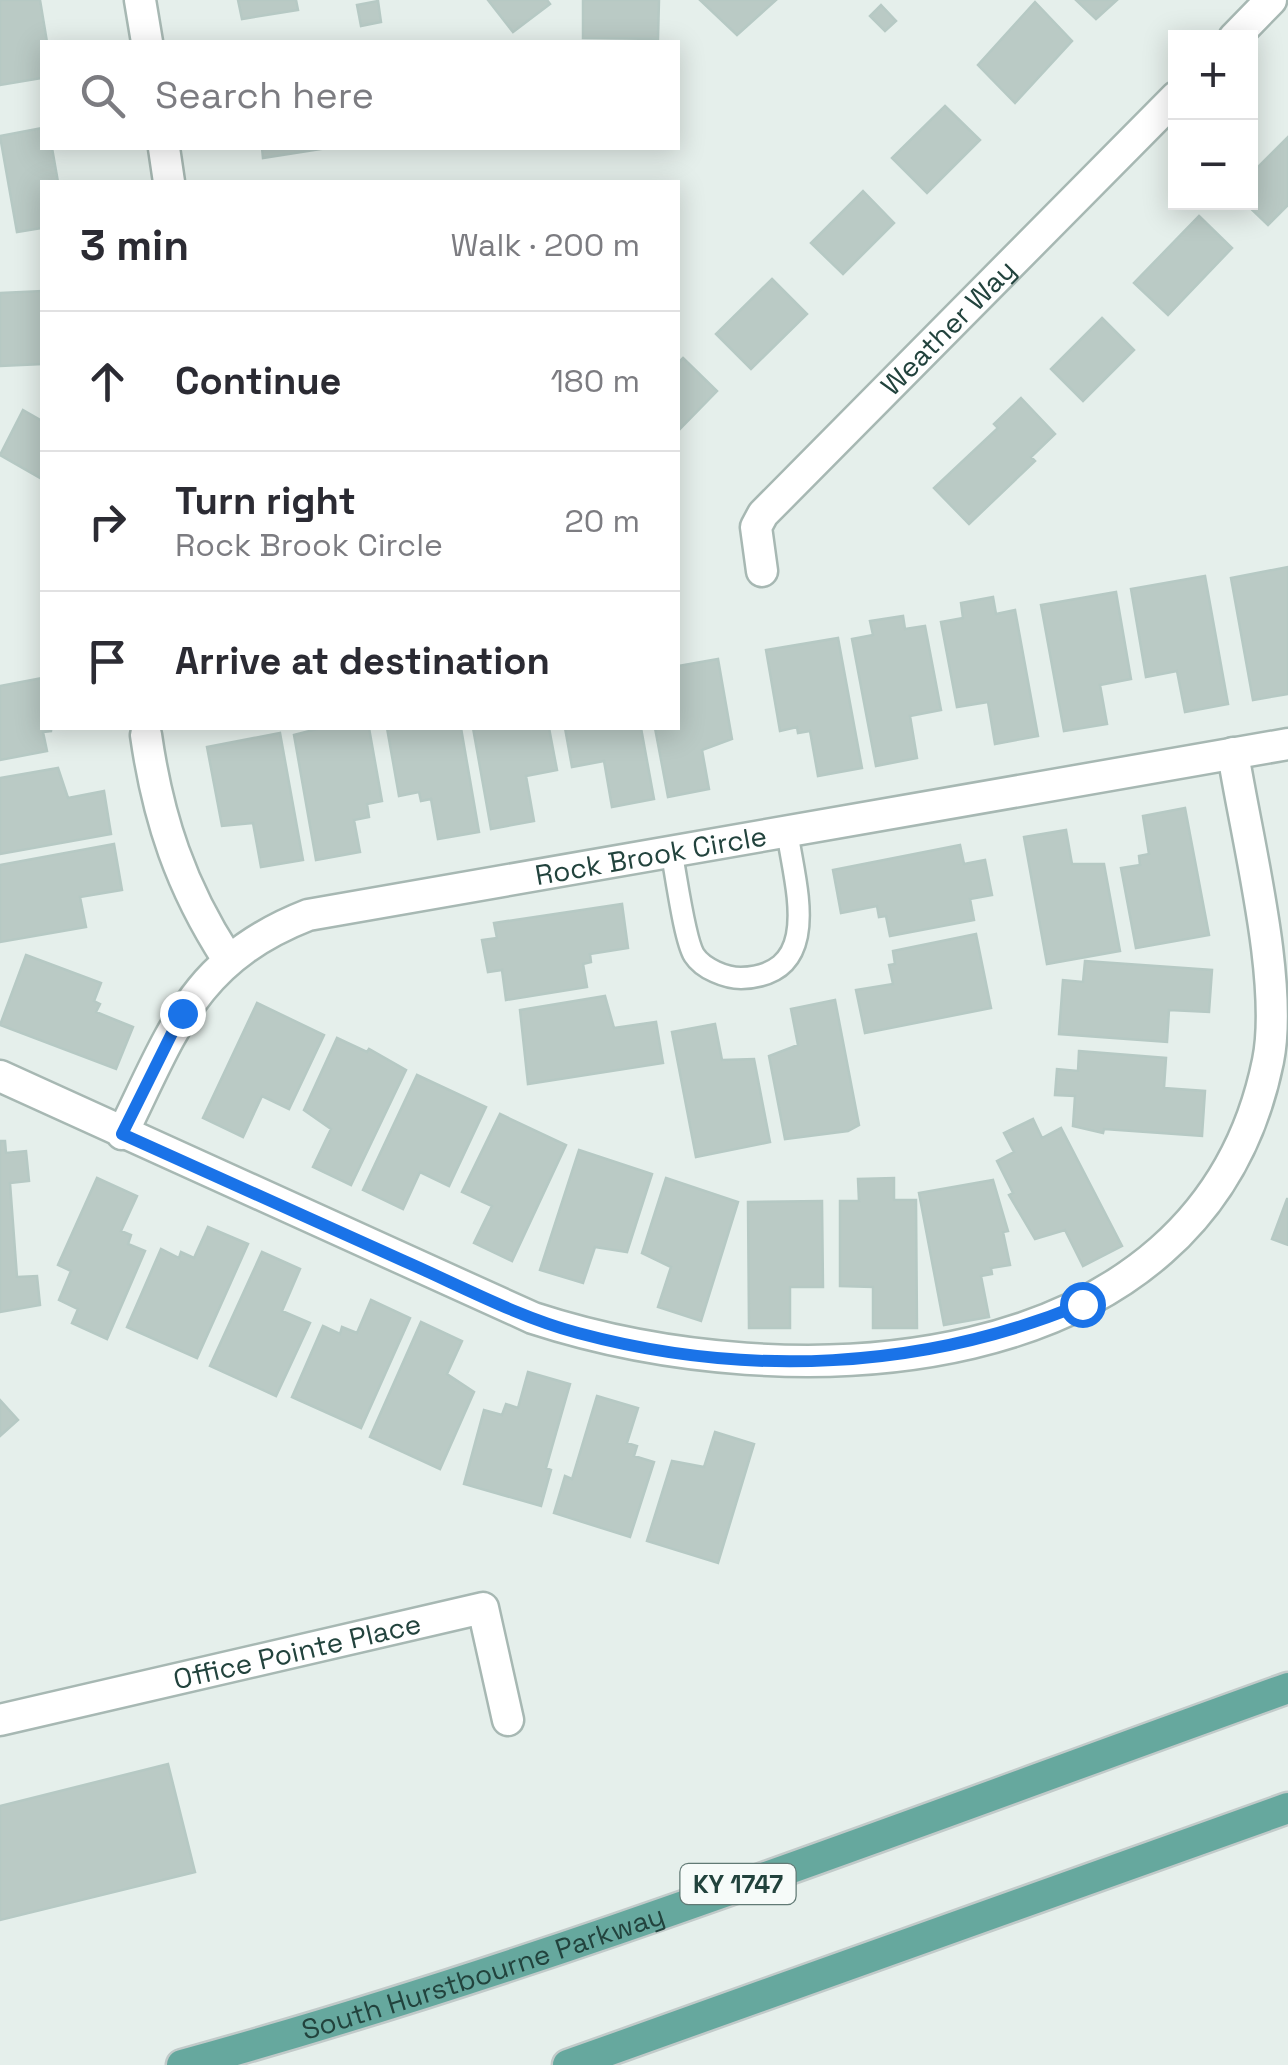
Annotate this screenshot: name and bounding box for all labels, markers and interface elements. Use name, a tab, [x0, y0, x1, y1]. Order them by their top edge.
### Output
map controls	[1168, 30, 1258, 210]
button: +	[1168, 30, 1258, 120]
search box	[40, 40, 680, 150]
icon: search	[75, 68, 130, 123]
text: Search here	[155, 71, 374, 119]
button: −	[1168, 120, 1258, 210]
text: 3 min	[80, 219, 189, 272]
text: Walk · 200 m	[450, 225, 640, 265]
street label: Weather Way	[873, 252, 1023, 403]
icon: ahead	[80, 354, 135, 409]
text: Continue	[175, 357, 341, 405]
text: 180 m	[550, 361, 640, 401]
text: Turn right	[175, 477, 356, 525]
icon: right	[80, 494, 135, 549]
text: 20 m	[564, 501, 640, 541]
text: Rock Brook Circle	[175, 525, 443, 565]
icon: arrive	[80, 634, 135, 689]
text: Arrive at destination	[175, 637, 550, 685]
street label: Rock Brook Circle	[532, 817, 770, 893]
route end	[160, 991, 206, 1037]
route start	[1060, 1282, 1106, 1328]
street label: Office Pointe Place	[170, 1605, 424, 1697]
road number: KY 1747	[680, 1864, 796, 1904]
street label: South Hurstbourne Parkway	[297, 1896, 669, 2048]

